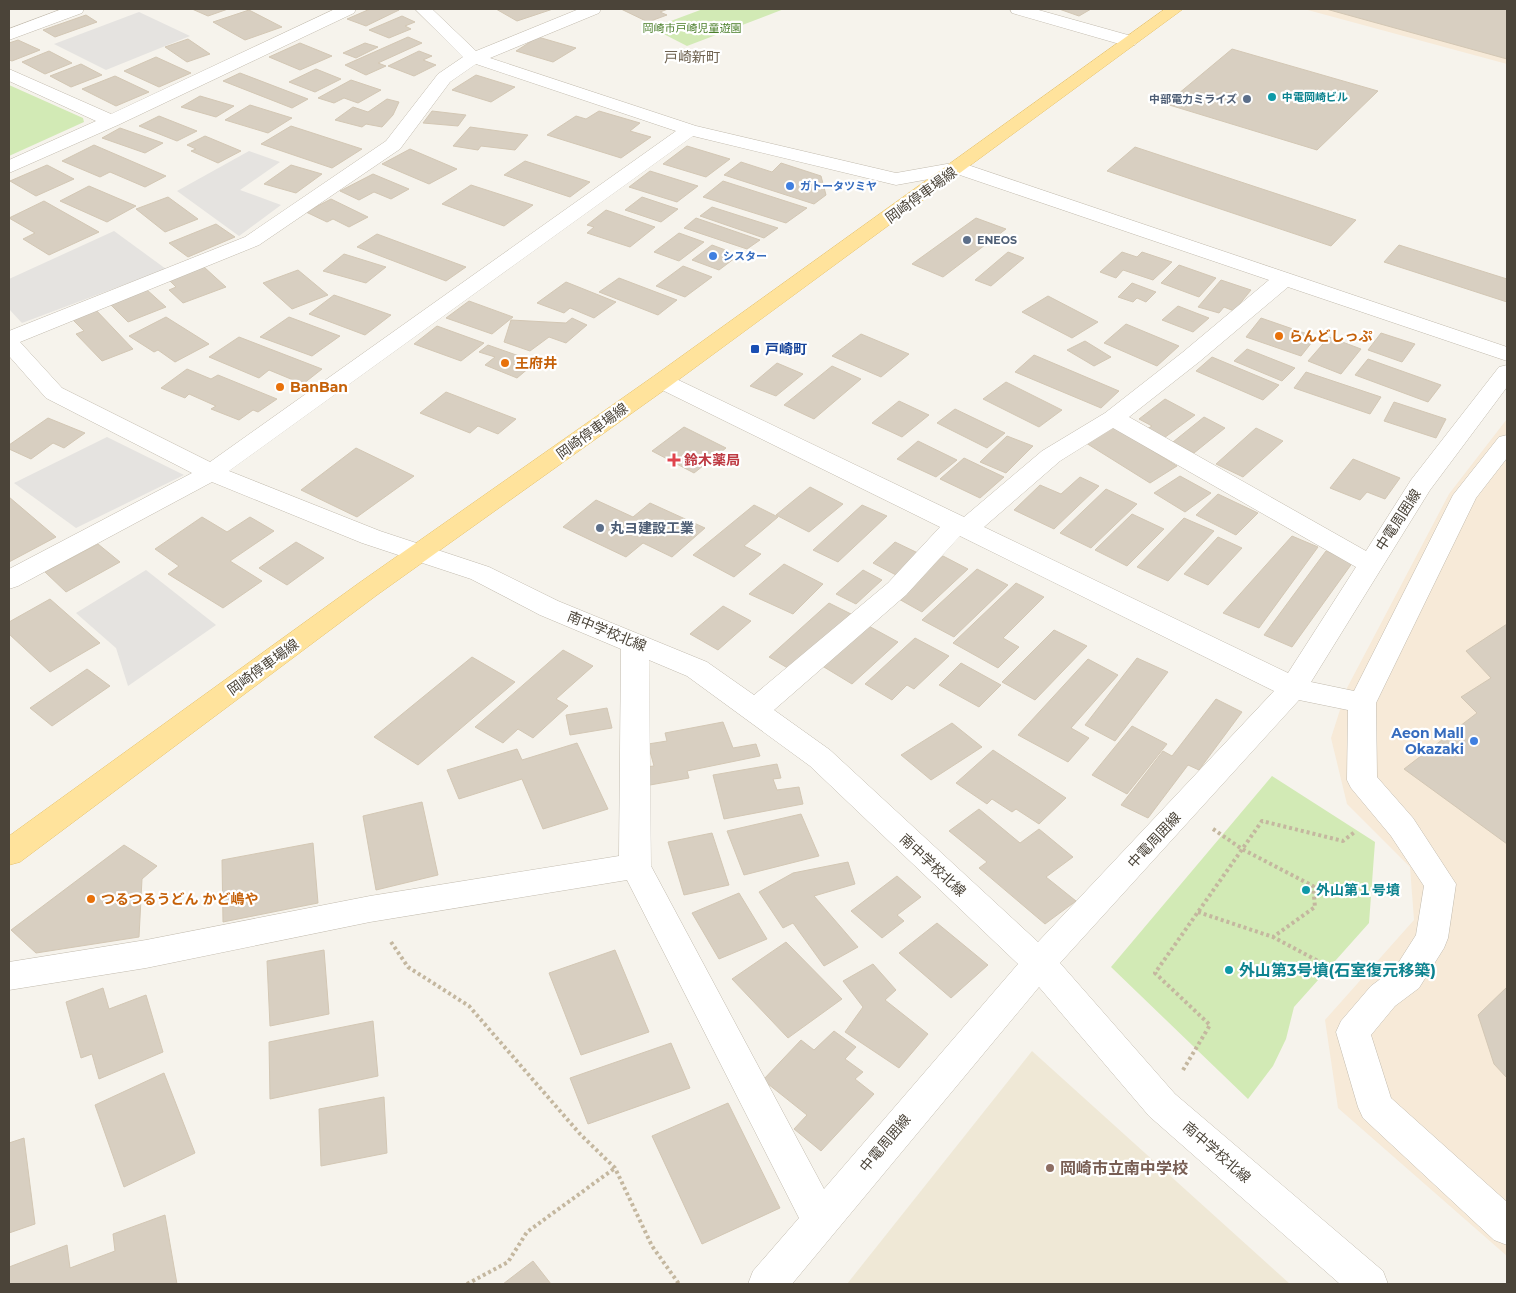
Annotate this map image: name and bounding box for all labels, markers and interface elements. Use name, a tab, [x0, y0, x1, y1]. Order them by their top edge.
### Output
park label: 岡崎市戸崎児童遊園	[643, 21, 742, 35]
district label: 戸崎新町	[664, 48, 720, 66]
place label: 中電岡崎ビル	[1282, 90, 1348, 104]
marker: 中電岡崎ビル	[1266, 91, 1278, 103]
place label: 中部電力ミライズ	[1149, 92, 1237, 106]
marker: 中部電力ミライズ	[1241, 93, 1253, 105]
street label: 岡崎停車場線	[882, 163, 960, 227]
place label: ガトータツミヤ	[800, 179, 877, 193]
marker: ガトータツミヤ	[784, 180, 796, 192]
place label: ENEOS	[977, 233, 1017, 247]
marker: ENEOS	[961, 234, 973, 246]
place label: シスター	[723, 249, 767, 263]
marker: シスター	[707, 250, 719, 262]
place label: らんどしっぷ	[1289, 327, 1373, 345]
marker: らんどしっぷ	[1273, 330, 1285, 342]
place label: 戸崎町	[765, 340, 807, 358]
marker: 戸崎町	[749, 343, 761, 355]
place label: 王府井	[515, 354, 557, 372]
marker: 王府井	[499, 357, 511, 369]
place label: BanBan	[290, 378, 348, 396]
marker: BanBan	[274, 381, 286, 393]
street label: 岡崎停車場線	[553, 399, 631, 463]
place label: 鈴木薬局	[684, 451, 740, 469]
marker: 鈴木薬局	[668, 454, 680, 466]
street label: 中電周囲線	[1371, 486, 1425, 554]
place label: 丸ヨ建設工業	[610, 519, 694, 537]
marker: 丸ヨ建設工業	[594, 522, 606, 534]
street label: 南中学校北線	[565, 607, 649, 655]
street label: 岡崎停車場線	[224, 635, 302, 699]
place label: Aeon Mall Okazaki	[1390, 724, 1464, 758]
marker: Aeon Mall Okazaki	[1468, 735, 1480, 747]
street label: 中電周囲線	[1124, 808, 1184, 872]
street label: 南中学校北線	[896, 830, 970, 900]
place label: 外山第１号墳	[1316, 881, 1400, 899]
marker: 外山第１号墳	[1300, 884, 1312, 896]
place label: つるつるうどん かど嶋や	[101, 890, 258, 908]
marker: つるつるうどん かど嶋や	[85, 893, 97, 905]
place label: 外山第3号墳(石室復元移築)	[1239, 961, 1436, 980]
marker: 外山第3号墳(石室復元移築)	[1223, 964, 1235, 976]
street label: 中電周囲線	[856, 1110, 914, 1176]
street label: 南中学校北線	[1179, 1118, 1255, 1186]
place label: 岡崎市立南中学校	[1060, 1159, 1188, 1178]
marker: 岡崎市立南中学校	[1044, 1162, 1056, 1174]

